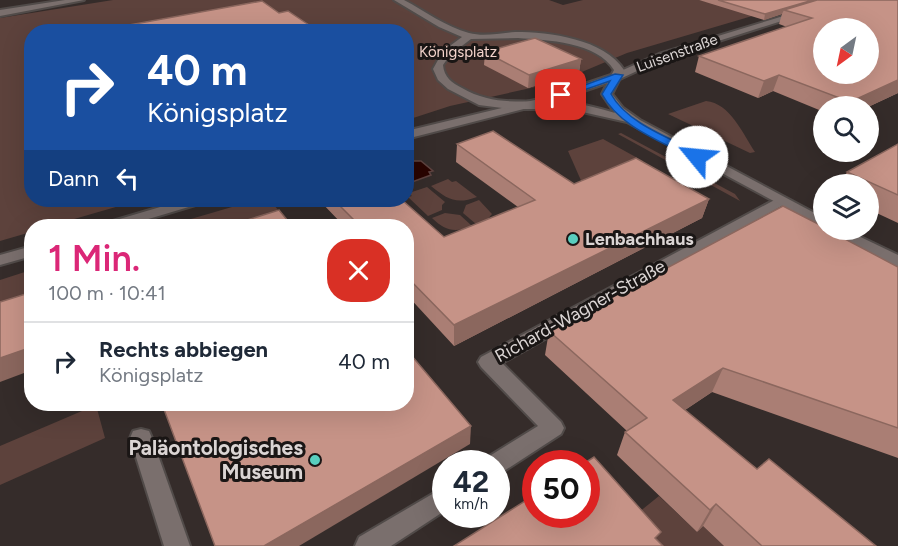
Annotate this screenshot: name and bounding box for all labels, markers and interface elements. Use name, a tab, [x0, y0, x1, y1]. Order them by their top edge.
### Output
north arrow	[813, 18, 879, 84]
map controls	[813, 18, 879, 240]
street label: Luisenstraße	[634, 30, 720, 76]
park label: Königsplatz	[419, 43, 497, 61]
text: 40 m	[147, 45, 247, 96]
icon: right	[48, 48, 126, 126]
pin	[535, 69, 586, 120]
icon: arrive	[544, 78, 577, 111]
text: Königsplatz	[147, 96, 288, 129]
button: search	[813, 96, 879, 162]
position arrow	[665, 125, 729, 189]
icon: left	[111, 162, 144, 195]
text: Dann	[48, 165, 99, 192]
button: layers	[813, 174, 879, 240]
place label: Lenbachhaus	[585, 228, 694, 250]
marker: Lenbachhaus	[566, 232, 580, 246]
text: 1 Min.	[48, 237, 140, 280]
button: close	[327, 239, 390, 302]
street label: Richard-Wagner-Straße	[491, 255, 669, 367]
text: 100 m · 10:41	[48, 281, 166, 305]
text: Rechts abbiegen	[99, 336, 268, 363]
icon: right	[48, 345, 81, 378]
text: 40 m	[338, 348, 390, 375]
text: Königsplatz	[99, 363, 203, 387]
place label: Paläontologisches Museum	[128, 435, 303, 484]
speed limit sign: 50	[522, 450, 600, 528]
marker: Paläontologisches Museum	[308, 453, 322, 467]
text: 42	[453, 463, 489, 500]
text: km/h	[454, 495, 488, 513]

